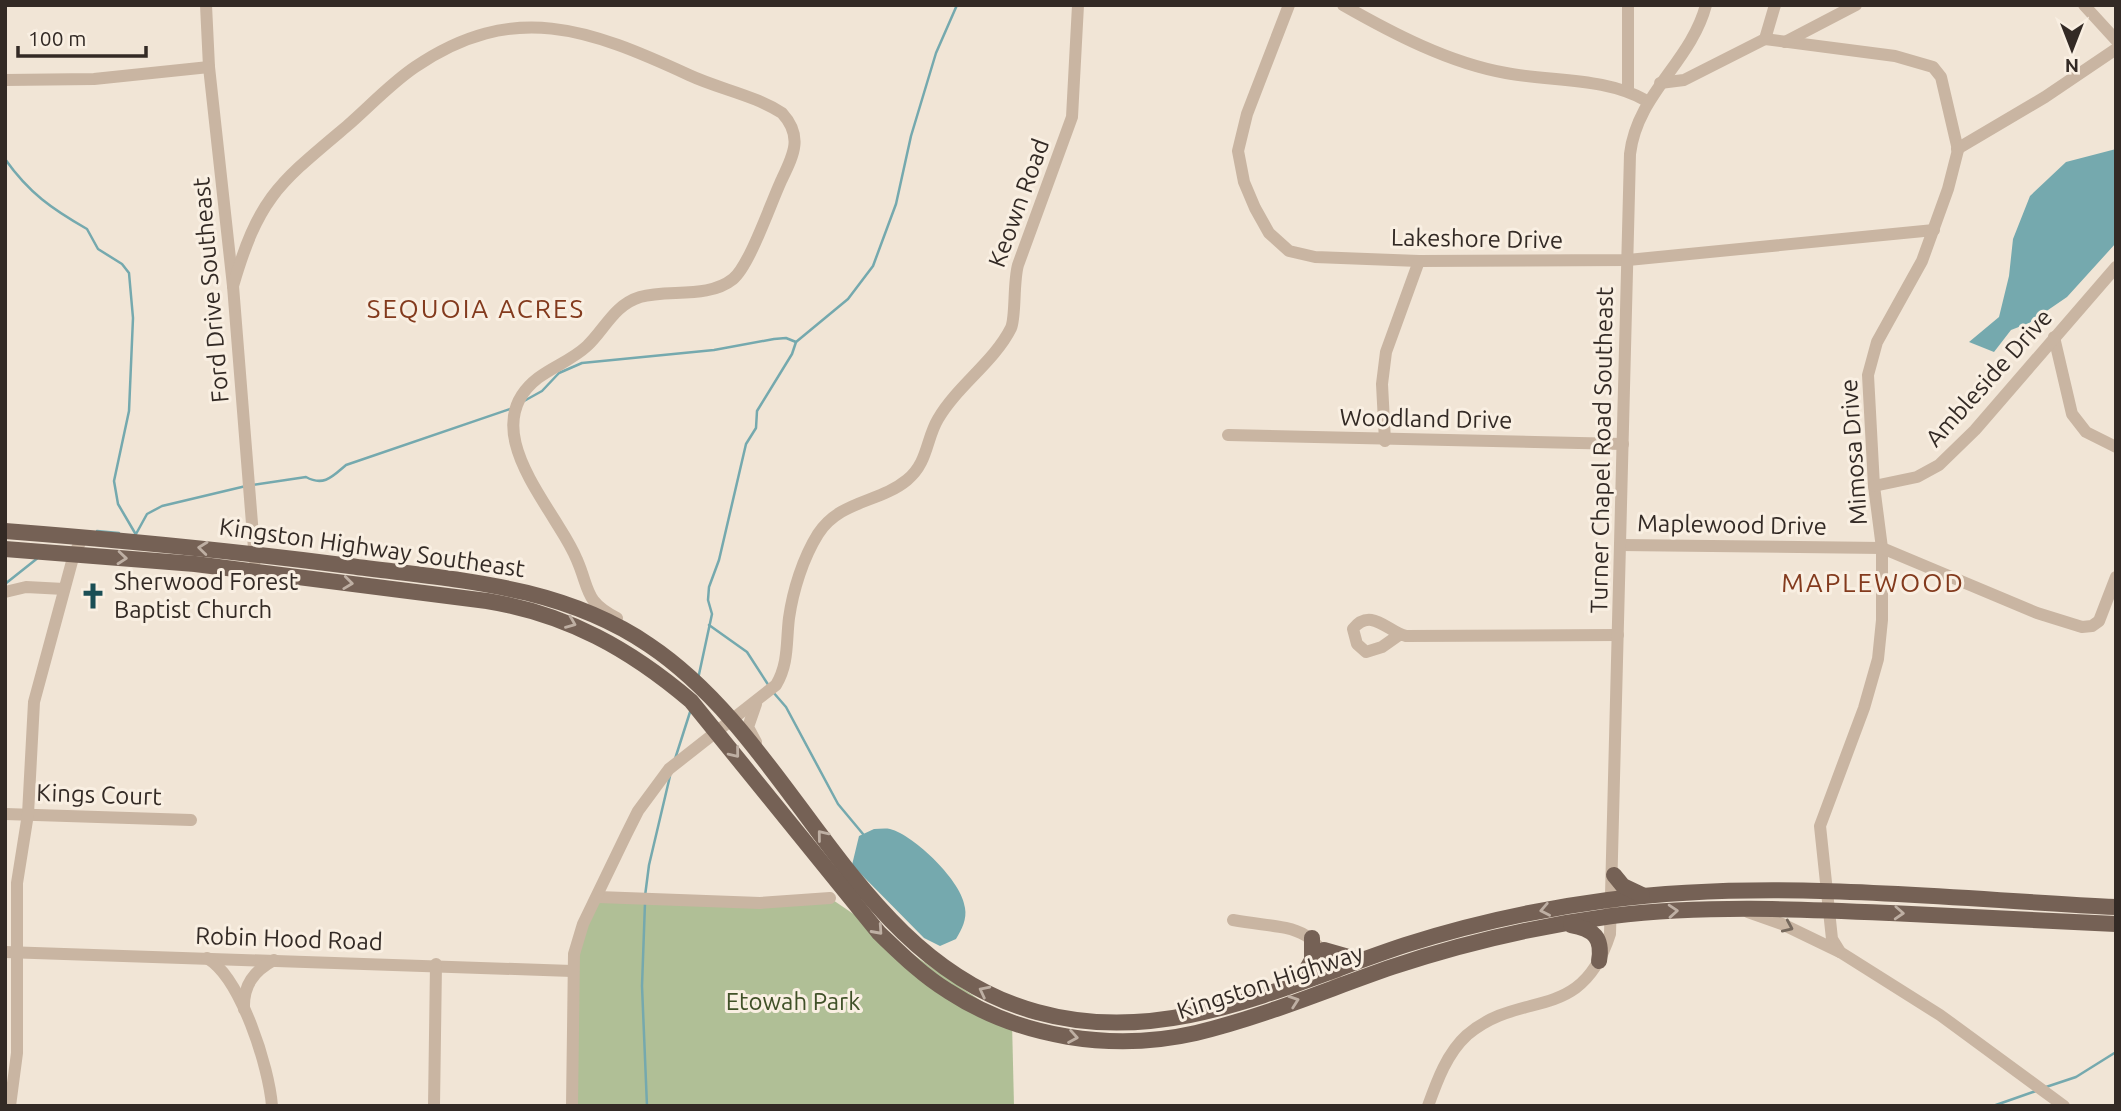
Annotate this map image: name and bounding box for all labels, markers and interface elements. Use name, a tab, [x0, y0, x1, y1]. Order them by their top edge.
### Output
scale bar	[18, 14, 145, 58]
north arrow	[2037, 14, 2107, 84]
text: 100 m	[28, 26, 86, 50]
text: N	[2065, 55, 2079, 77]
street label: Keown Road	[983, 135, 1054, 271]
street label: Ford Drive Southeast	[187, 176, 234, 404]
street label: Lakeshore Drive	[1391, 223, 1563, 254]
street label: Turner Chapel Road Southeast	[1585, 286, 1618, 613]
district label: SEQUOIA ACRES	[367, 294, 585, 323]
street label: Ambleside Drive	[1920, 303, 2057, 452]
street label: Mimosa Drive	[1835, 378, 1872, 526]
street label: Woodland Drive	[1339, 403, 1513, 434]
street label: Maplewood Drive	[1637, 509, 1827, 540]
street label: Kingston Highway Southeast	[217, 513, 527, 582]
one-way arrow	[198, 541, 209, 556]
one-way arrow	[117, 550, 128, 565]
place label: Sherwood Forest Baptist Church	[114, 568, 299, 623]
district label: MAPLEWOOD	[1781, 568, 1965, 597]
one-way arrow	[342, 575, 354, 590]
church icon: Sherwood Forest Baptist Church	[78, 581, 108, 611]
one-way arrow	[565, 615, 577, 629]
one-way arrow	[727, 745, 739, 758]
street label: Kings Court	[36, 779, 163, 810]
one-way arrow	[817, 831, 830, 843]
one-way arrow	[1539, 902, 1551, 917]
one-way arrow	[1668, 904, 1679, 919]
one-way arrow	[1893, 906, 1904, 921]
one-way arrow	[1781, 919, 1793, 933]
street label: Robin Hood Road	[195, 922, 383, 955]
one-way arrow	[870, 922, 882, 935]
street label: Kingston Highway	[1173, 939, 1367, 1024]
one-way arrow	[979, 986, 991, 1000]
park label: Etowah Park	[726, 988, 860, 1015]
one-way arrow	[1288, 995, 1300, 1009]
one-way arrow	[1067, 1029, 1079, 1044]

